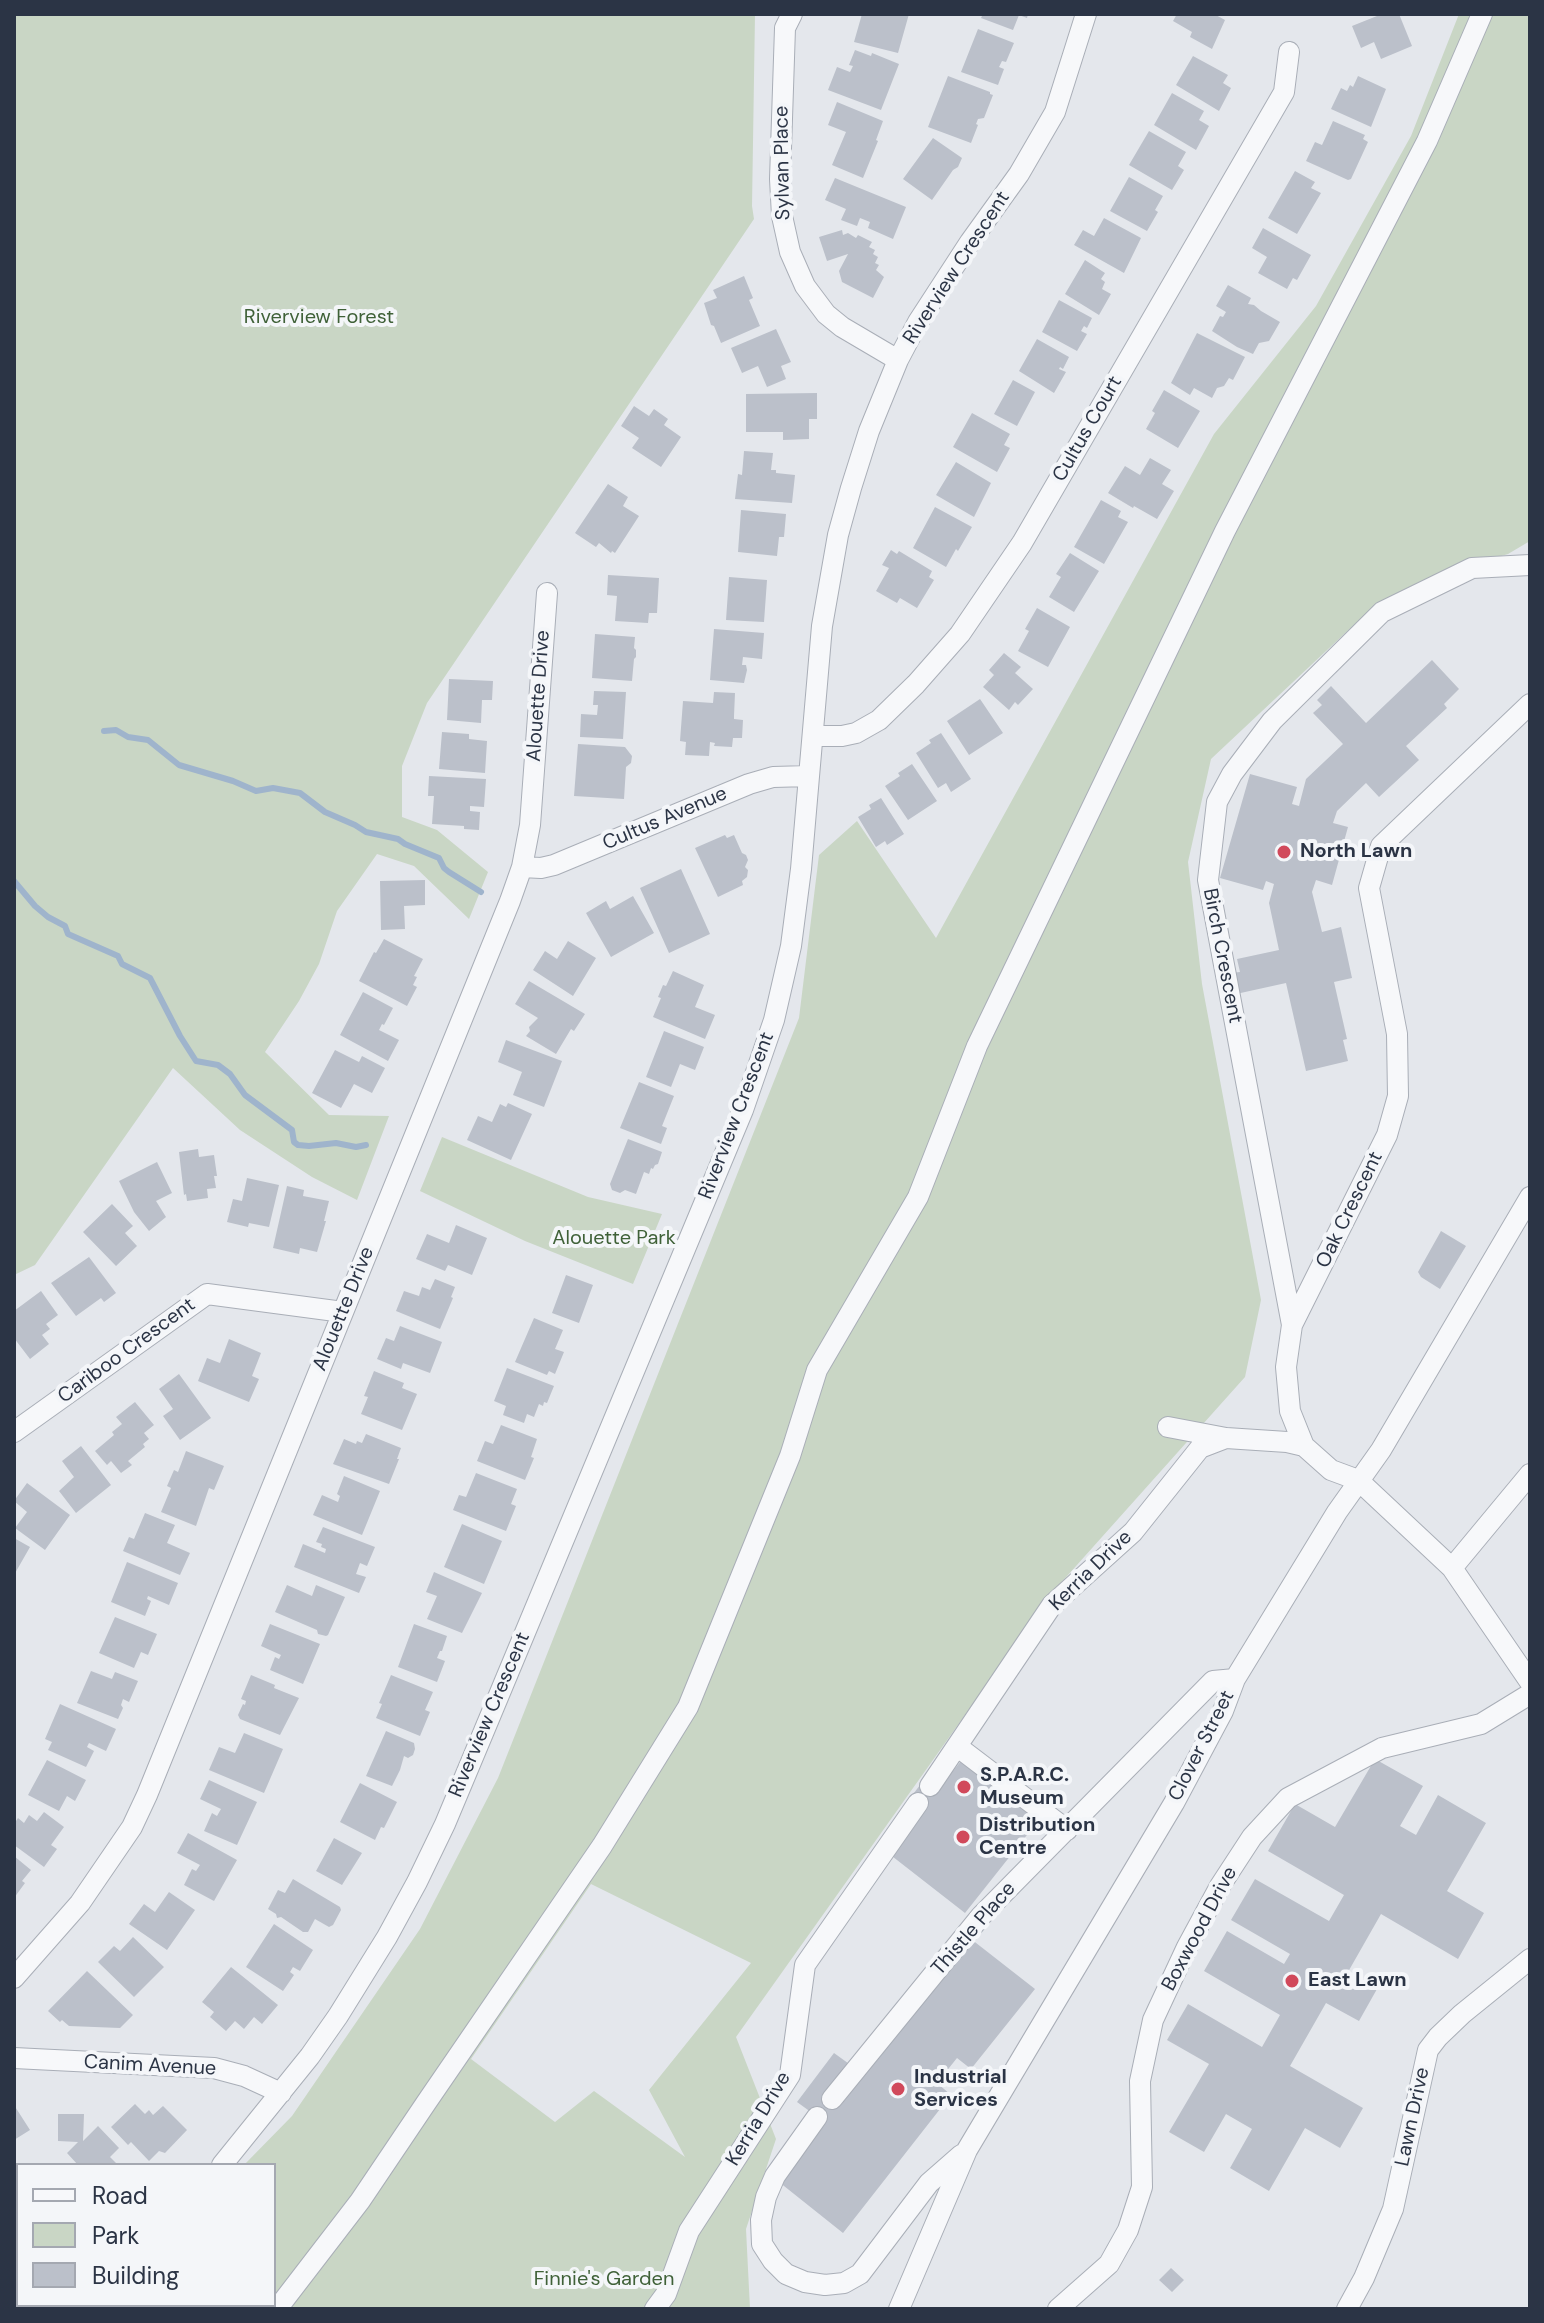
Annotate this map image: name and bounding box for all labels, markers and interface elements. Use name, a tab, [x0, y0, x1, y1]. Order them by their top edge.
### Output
street label: Sylvan Place	[770, 105, 796, 221]
street label: Riverview Crescent	[899, 187, 1015, 349]
park label: Riverview Forest	[244, 306, 394, 330]
street label: Cultus Court	[1048, 372, 1128, 486]
street label: Alouette Drive	[522, 630, 556, 762]
street label: Cultus Avenue	[599, 782, 731, 856]
place label: North Lawn	[1300, 840, 1412, 864]
marker: North Lawn	[1275, 843, 1293, 861]
street label: Birch Crescent	[1197, 886, 1247, 1026]
street label: Riverview Crescent	[694, 1029, 780, 1203]
street label: Oak Crescent	[1311, 1148, 1389, 1272]
park label: Alouette Park	[552, 1227, 676, 1251]
street label: Alouette Drive	[308, 1244, 380, 1374]
street label: Cariboo Crescent	[54, 1293, 200, 1409]
street label: Kerria Drive	[1045, 1526, 1137, 1616]
street label: Riverview Crescent	[444, 1629, 536, 1801]
street label: Clover Street	[1164, 1687, 1240, 1805]
place label: S.P.A.R.C. Museum	[980, 1764, 1069, 1811]
marker: S.P.A.R.C. Museum	[955, 1778, 973, 1796]
place label: Distribution Centre	[979, 1814, 1095, 1861]
marker: Distribution Centre	[954, 1828, 972, 1846]
street label: Boxwood Drive	[1157, 1863, 1243, 1995]
street label: Thistle Place	[927, 1877, 1021, 1981]
place label: East Lawn	[1308, 1969, 1407, 1993]
marker: East Lawn	[1283, 1972, 1301, 1990]
street label: Canim Avenue	[83, 2051, 217, 2081]
street label: Lawn Drive	[1391, 2065, 1435, 2169]
place label: Industrial Services	[914, 2066, 1007, 2113]
street label: Kerria Drive	[722, 2068, 796, 2170]
marker: Industrial Services	[889, 2080, 907, 2098]
legend	[16, 2163, 276, 2307]
text: Road	[92, 2180, 148, 2211]
text: Park	[92, 2220, 139, 2251]
text: Building	[92, 2260, 179, 2291]
park label: Finnie's Garden	[534, 2268, 674, 2292]

